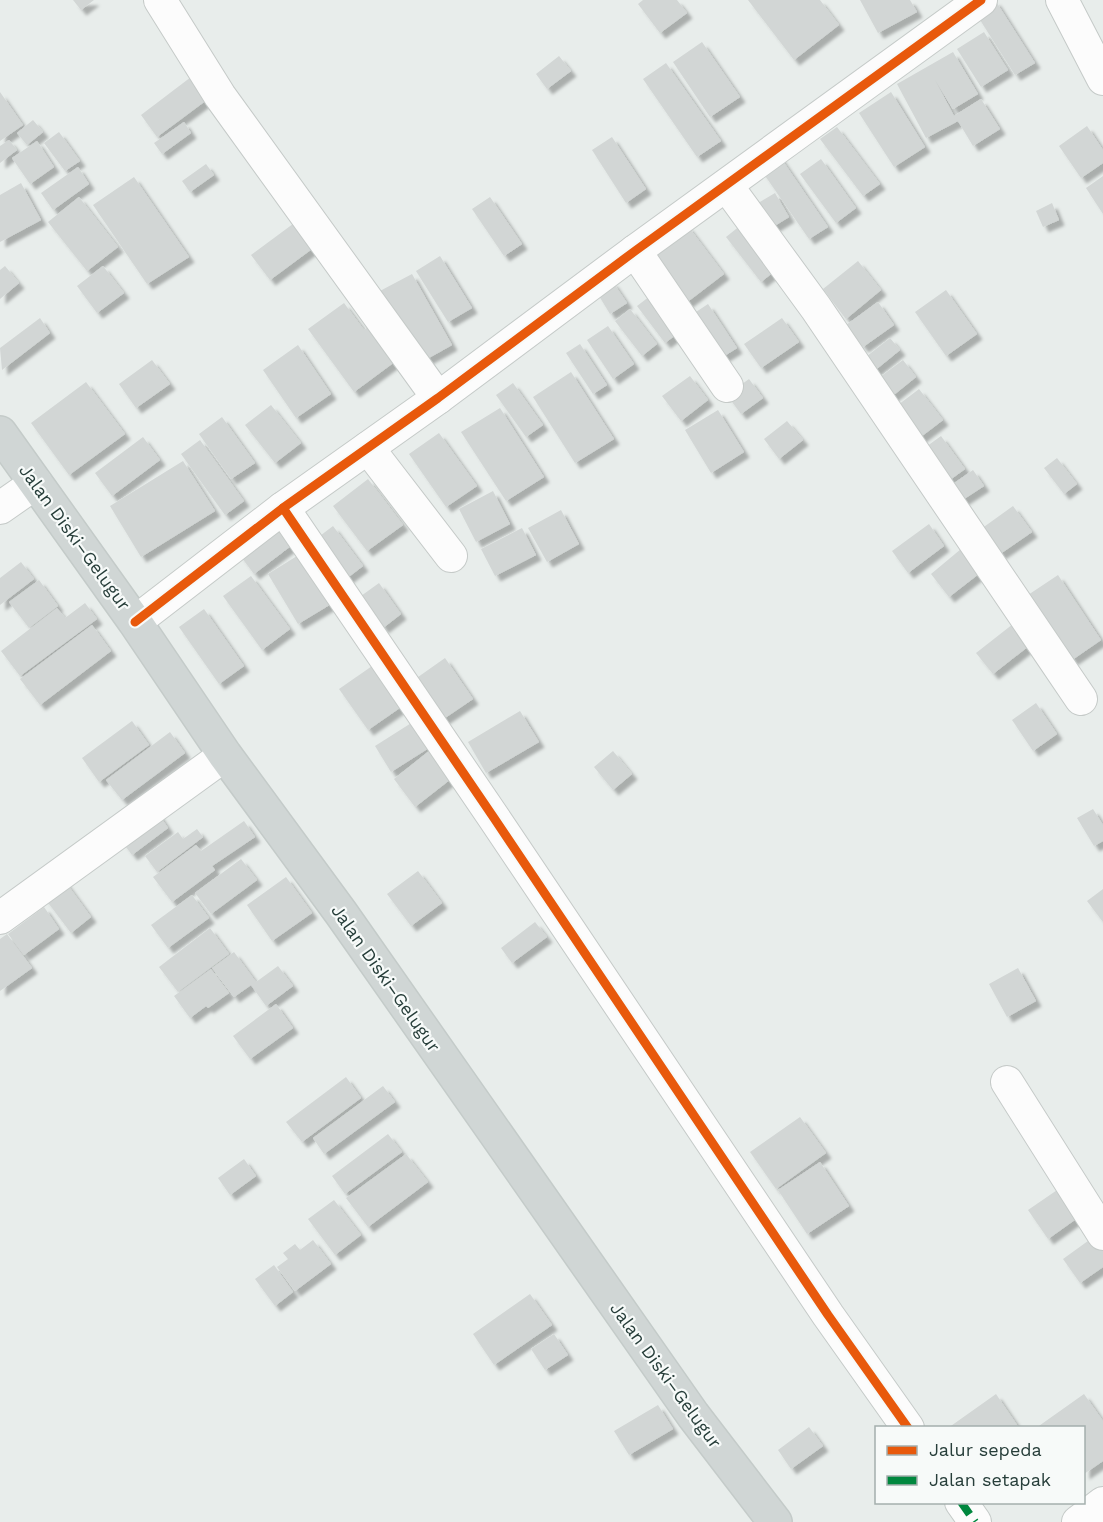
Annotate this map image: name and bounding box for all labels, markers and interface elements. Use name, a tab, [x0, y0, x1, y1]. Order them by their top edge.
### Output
street label: Jalan Diski–Gelugur	[15, 460, 135, 614]
street label: Jalan Diski–Gelugur	[327, 900, 445, 1056]
street label: Jalan Diski–Gelugur	[606, 1298, 726, 1452]
legend	[875, 1426, 1085, 1504]
text: Jalur sepeda	[929, 1439, 1042, 1460]
text: Jalan setapak	[929, 1469, 1051, 1490]

